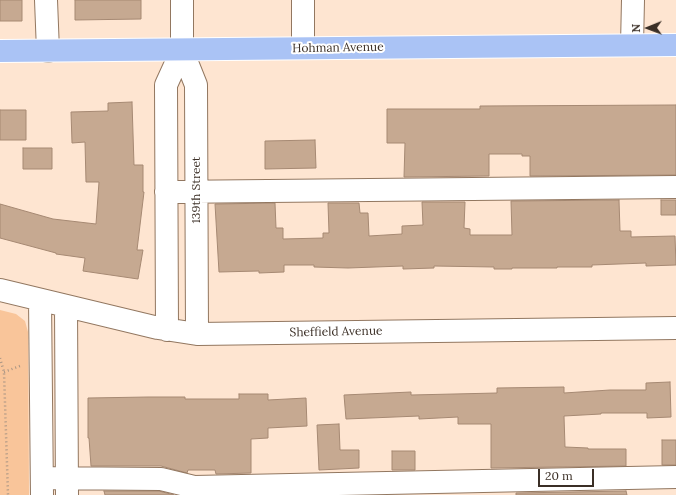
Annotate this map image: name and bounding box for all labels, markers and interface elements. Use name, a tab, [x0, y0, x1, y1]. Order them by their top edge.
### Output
north arrow	[628, 8, 668, 48]
text: N	[629, 24, 643, 33]
street label: Hohman Avenue	[292, 40, 384, 56]
street label: 139th Street	[190, 157, 204, 223]
street label: Sheffield Avenue	[289, 324, 383, 340]
scale bar	[540, 461, 596, 487]
text: 20 m	[545, 468, 573, 483]

